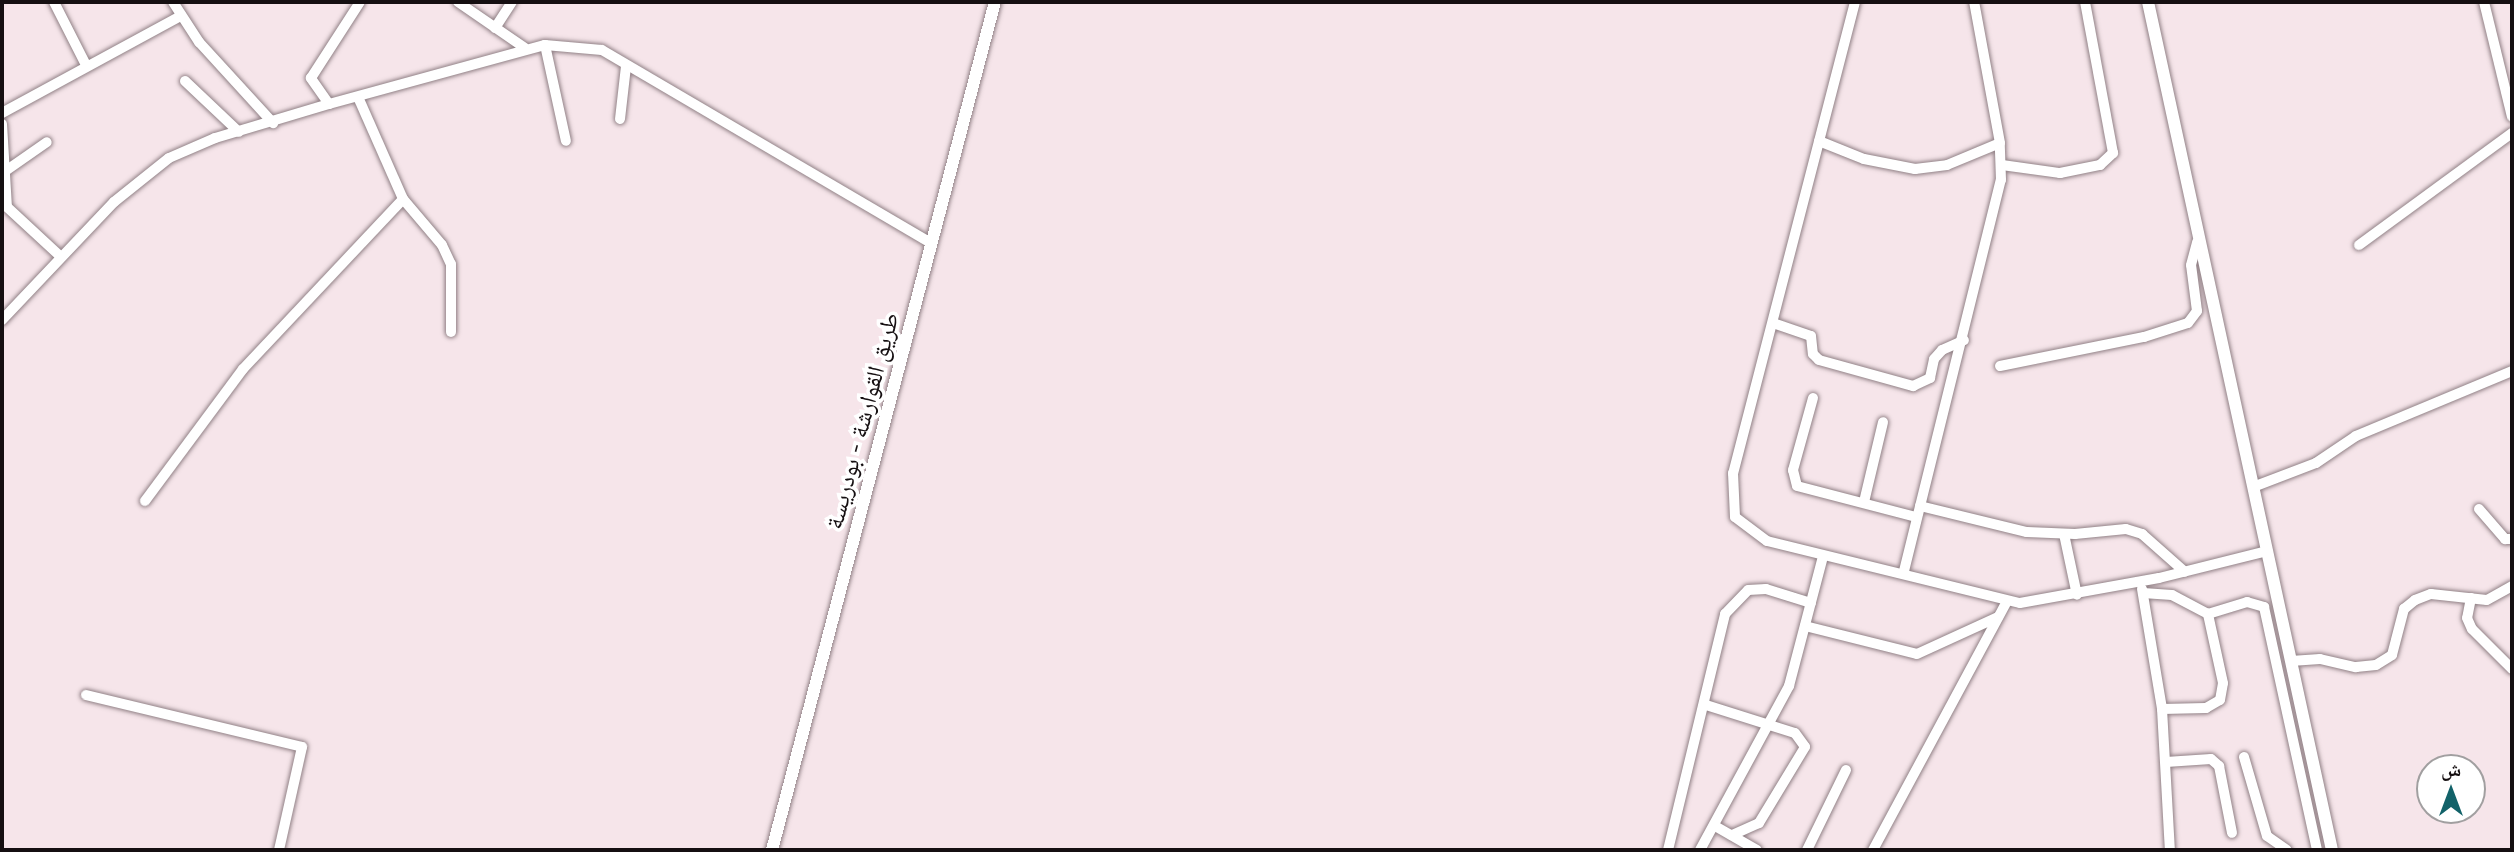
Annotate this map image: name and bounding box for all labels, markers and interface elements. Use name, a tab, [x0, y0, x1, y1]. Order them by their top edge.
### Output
street label: طريق القوارشة - بودريسة	[820, 310, 906, 532]
north arrow	[2416, 754, 2486, 824]
text: ش	[2441, 757, 2461, 783]

